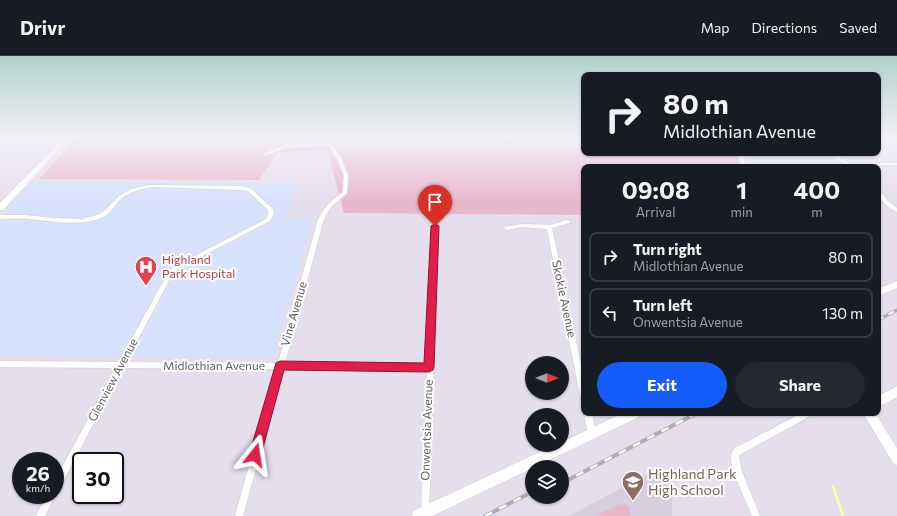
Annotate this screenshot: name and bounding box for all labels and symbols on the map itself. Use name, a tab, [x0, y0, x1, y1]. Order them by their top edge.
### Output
pin	[418, 185, 452, 226]
place label: Highland Park Hospital	[162, 252, 235, 280]
hospital icon: Highland Park Hospital	[133, 254, 159, 287]
street label: Skokie Avenue	[550, 259, 580, 339]
street label: Vine Avenue	[277, 280, 309, 348]
street label: Glenview Avenue	[84, 336, 140, 424]
north arrow	[525, 356, 569, 400]
street label: Midlothian Avenue	[163, 358, 265, 372]
street label: Onwentsia Avenue	[417, 379, 435, 481]
position arrow	[234, 434, 276, 476]
speed limit sign: 30	[72, 452, 124, 504]
place label: Highland Park High School	[648, 465, 737, 498]
school or university icon: Highland Park High School	[620, 469, 646, 502]

